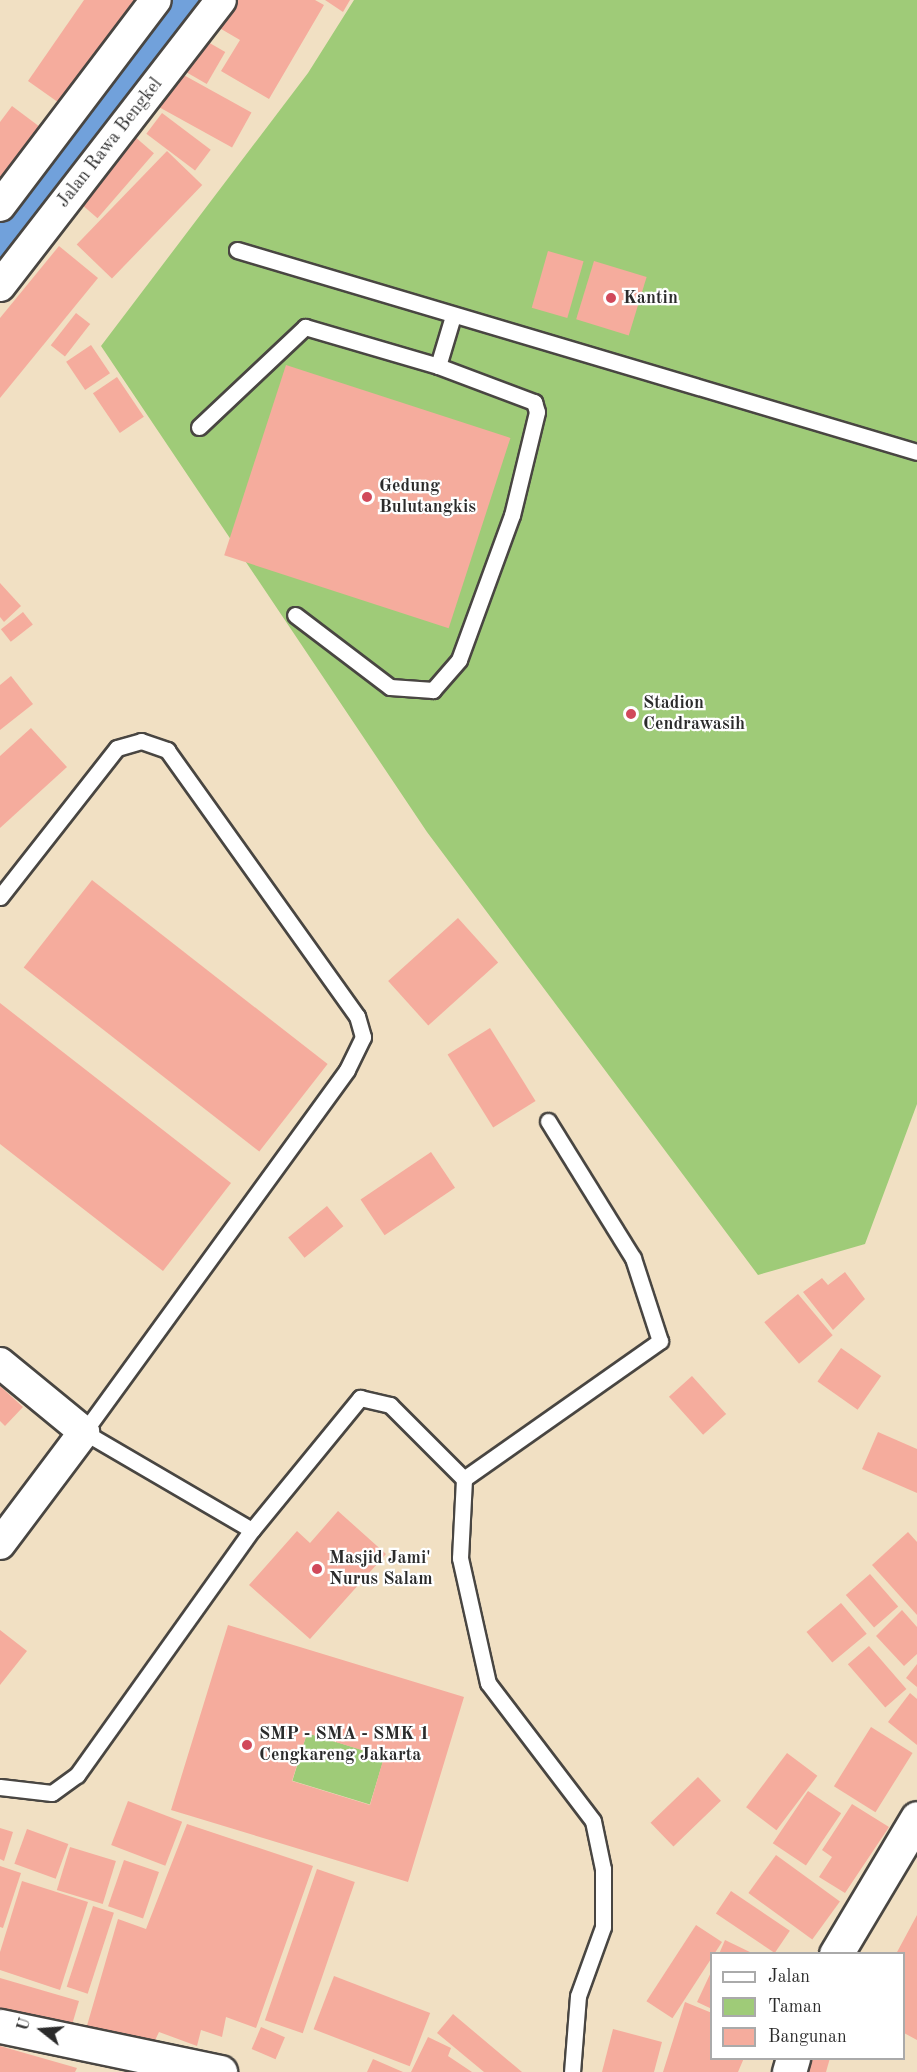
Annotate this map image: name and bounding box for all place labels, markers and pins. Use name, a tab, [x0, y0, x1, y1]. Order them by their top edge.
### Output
place label: Kantin	[623, 287, 678, 309]
marker: Kantin	[604, 291, 618, 305]
place label: Gedung Bulutangkis	[379, 476, 476, 518]
marker: Gedung Bulutangkis	[360, 490, 374, 504]
place label: Stadion Cendrawasih	[643, 693, 745, 736]
marker: Stadion Cendrawasih	[624, 707, 638, 721]
place label: Masjid Jami' Nurus Salam	[329, 1548, 433, 1590]
marker: Masjid Jami' Nurus Salam	[310, 1562, 324, 1576]
place label: SMP - SMA - SMK 1 Cengkareng Jakarta	[259, 1724, 430, 1766]
marker: SMP - SMA - SMK 1 Cengkareng Jakarta	[240, 1738, 254, 1752]

